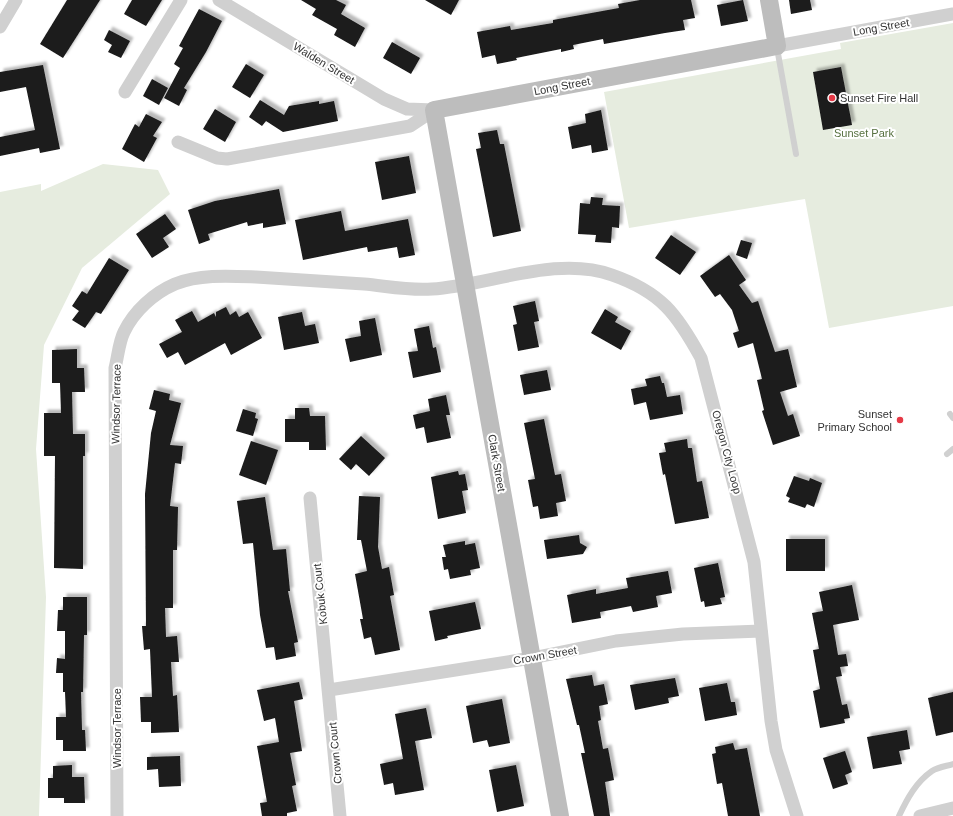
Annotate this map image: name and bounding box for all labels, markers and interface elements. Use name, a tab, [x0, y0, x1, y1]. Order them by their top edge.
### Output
street label: Long Street	[852, 16, 910, 38]
street label: Walden Street	[291, 40, 357, 86]
street label: Long Street	[533, 75, 591, 97]
place label: Sunset Fire Hall	[840, 92, 918, 104]
marker: Sunset Fire Hall	[827, 93, 837, 103]
park label: Sunset Park	[834, 127, 894, 139]
street label: Windsor Terrace	[109, 364, 123, 444]
place label: Sunset Primary School	[817, 408, 892, 433]
street label: Oregon City Loop	[710, 409, 744, 495]
marker: Sunset Primary School	[895, 415, 905, 425]
street label: Clark Street	[486, 433, 508, 493]
street label: Kobuk Court	[311, 563, 329, 625]
street label: Crown Street	[512, 644, 578, 666]
street label: Windsor Terrace	[111, 688, 123, 768]
street label: Crown Court	[326, 722, 344, 784]

